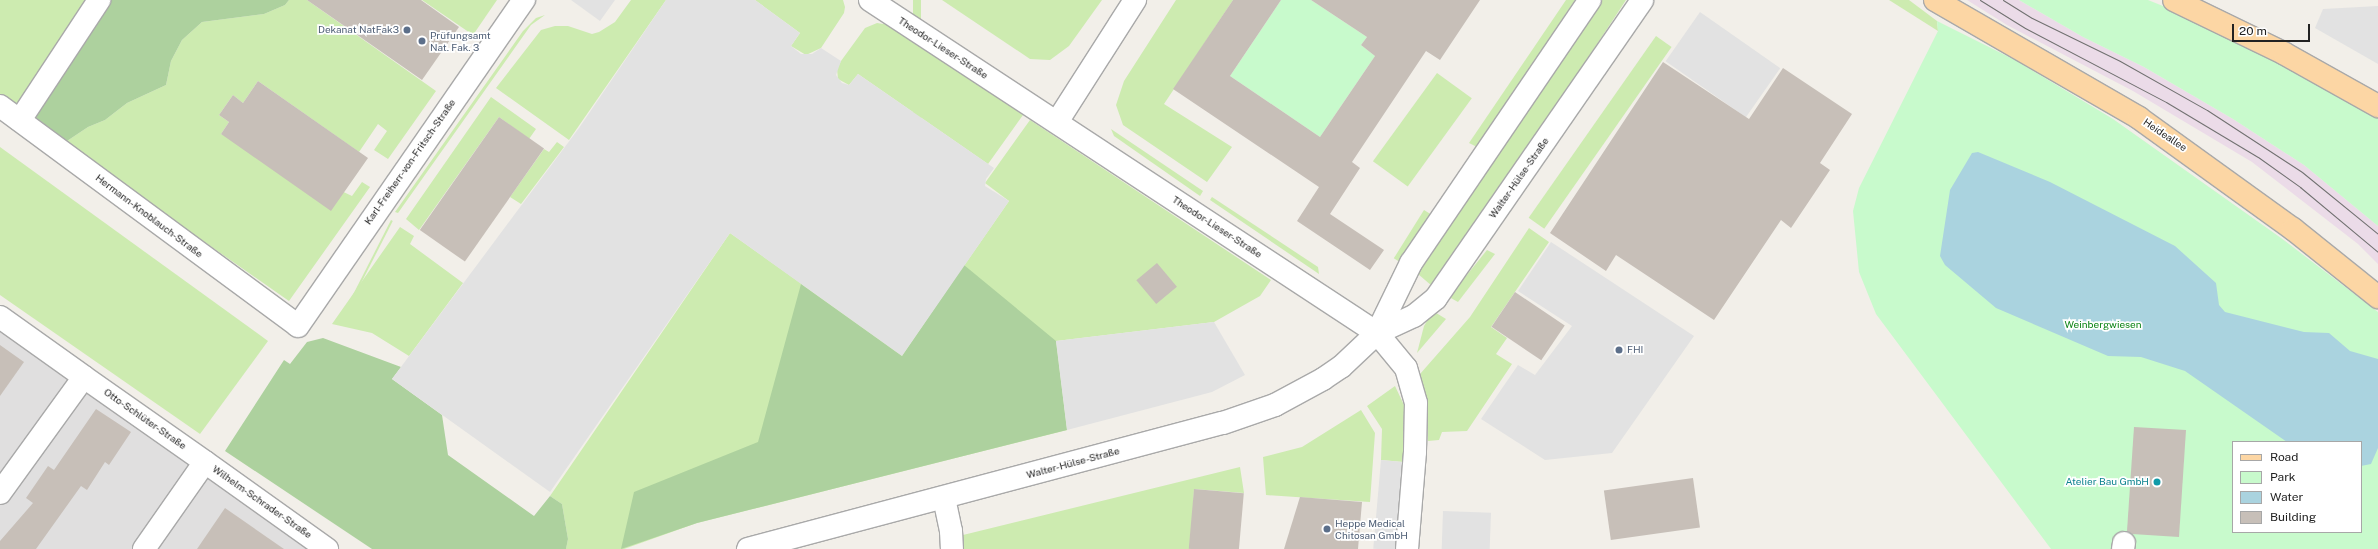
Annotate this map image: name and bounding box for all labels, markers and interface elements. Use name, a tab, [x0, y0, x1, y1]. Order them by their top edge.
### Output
street label: Theodor-Lieser-Straße	[896, 14, 990, 82]
scale bar	[2234, 16, 2312, 42]
place label: Dekanat NatFak3	[318, 24, 399, 36]
text: 20 m	[2239, 24, 2267, 38]
marker: Dekanat NatFak3	[402, 25, 412, 35]
place label: Prüfungsamt Nat. Fak. 3	[430, 29, 491, 52]
marker: Prüfungsamt Nat. Fak. 3	[417, 36, 427, 46]
street label: Karl-Freiherr-von-Fritsch-Straße	[362, 97, 458, 227]
street label: Heideallee	[2141, 116, 2189, 154]
street label: Walter-Hülse-Straße	[1487, 135, 1551, 221]
street label: Hermann-Knoblauch-Straße	[93, 172, 205, 260]
street label: Theodor-Lieser-Straße	[1170, 193, 1264, 261]
park label: Weinbergwiesen	[2064, 319, 2142, 331]
place label: FHI	[1627, 344, 1643, 356]
marker: FHI	[1614, 345, 1624, 355]
street label: Otto-Schlüter-Straße	[101, 386, 189, 452]
legend	[2232, 441, 2362, 533]
street label: Walter-Hülse-Straße	[1025, 445, 1121, 481]
text: Road	[2270, 450, 2298, 464]
street label: Wilhelm-Schrader-Straße	[210, 463, 314, 541]
text: Park	[2270, 470, 2296, 484]
place label: Atelier Bau GmbH	[2066, 476, 2149, 488]
marker: Atelier Bau GmbH	[2152, 477, 2162, 487]
text: Water	[2270, 490, 2303, 504]
text: Building	[2270, 510, 2316, 524]
place label: Heppe Medical Chitosan GmbH	[1335, 517, 1408, 540]
marker: Heppe Medical Chitosan GmbH	[1322, 524, 1332, 534]

